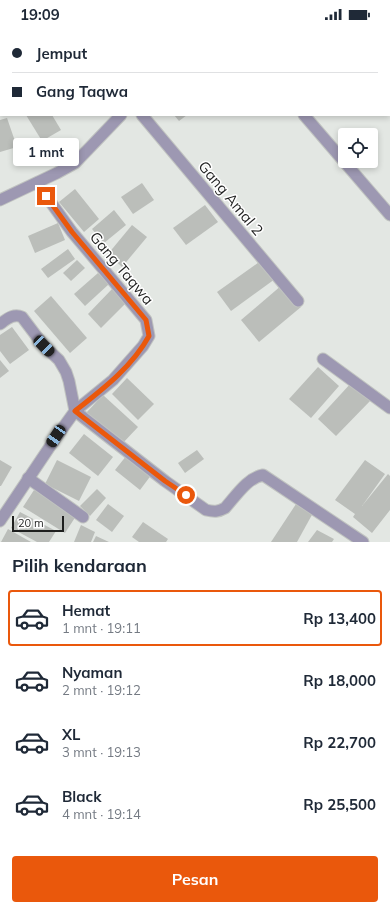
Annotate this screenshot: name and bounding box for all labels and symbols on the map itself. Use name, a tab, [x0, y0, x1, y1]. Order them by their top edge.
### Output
callout: 1 mnt	[13, 138, 79, 166]
street label: Gang Amal 2	[194, 157, 268, 239]
route end	[37, 187, 55, 205]
street label: Gang Taqwa	[86, 228, 158, 308]
car	[31, 333, 57, 359]
car	[44, 423, 68, 449]
route start	[177, 486, 195, 504]
scale bar	[12, 514, 64, 533]

